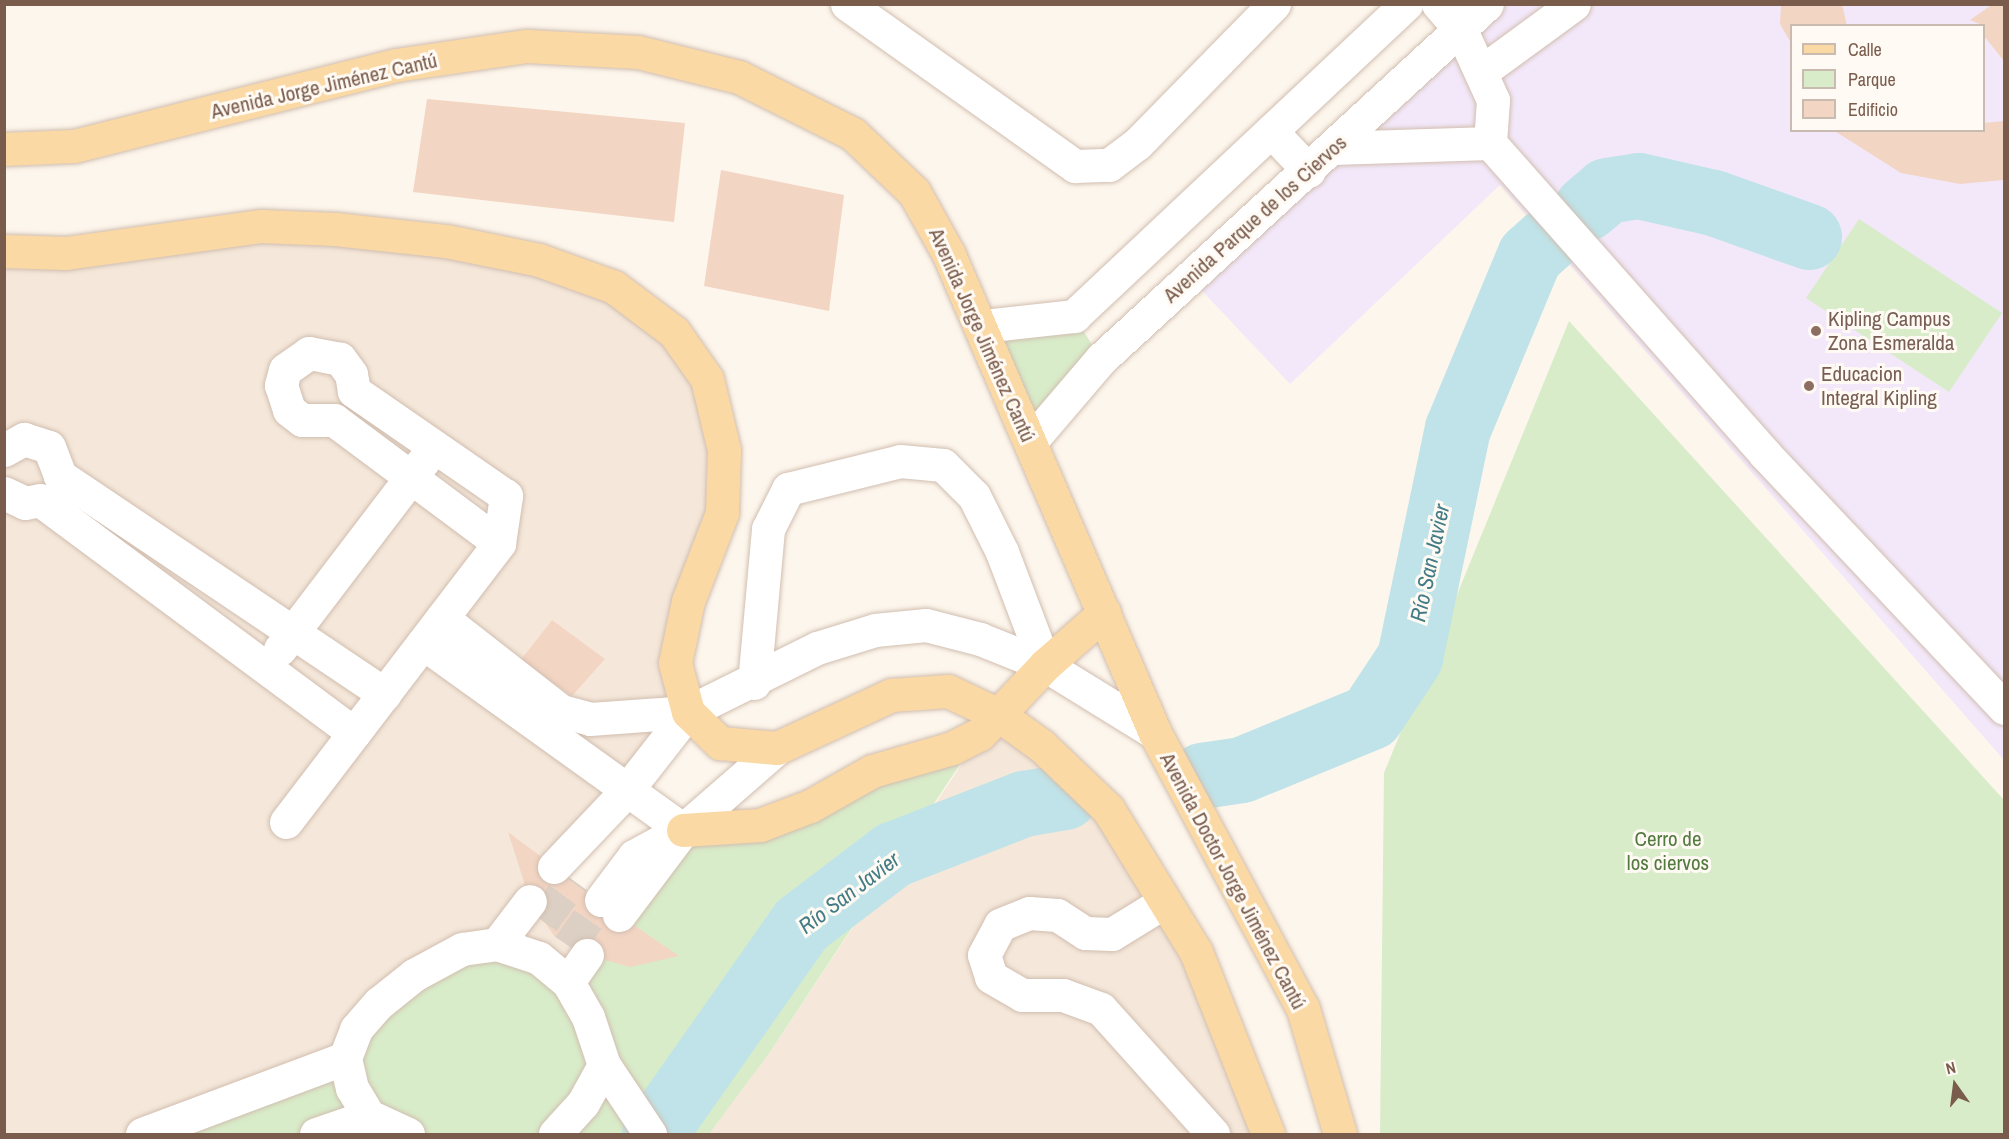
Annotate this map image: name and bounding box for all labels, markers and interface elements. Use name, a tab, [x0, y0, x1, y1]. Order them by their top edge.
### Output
legend	[1790, 24, 1985, 132]
text: Calle	[1848, 37, 1882, 62]
street label: Avenida Jorge Jiménez Cantú	[208, 48, 440, 124]
text: Parque	[1848, 67, 1896, 92]
text: Edificio	[1848, 97, 1898, 122]
street label: Avenida Parque de los Ciervos	[1158, 130, 1352, 308]
street label: Avenida Jorge Jiménez Cantú	[923, 224, 1041, 446]
place label: Kipling Campus Zona Esmeralda	[1828, 306, 1954, 356]
marker: Kipling Campus Zona Esmeralda	[1809, 324, 1823, 338]
place label: Educacion Integral Kipling	[1821, 361, 1937, 411]
marker: Educacion Integral Kipling	[1802, 379, 1816, 393]
water label: Río San Javier	[1405, 502, 1455, 624]
street label: Avenida Doctor Jorge Jiménez Cantú	[1155, 748, 1311, 1014]
park label: Cerro de los ciervos	[1627, 826, 1709, 876]
water label: Río San Javier	[793, 847, 905, 939]
north arrow	[1925, 1055, 1985, 1115]
text: N	[1943, 1056, 1958, 1079]

